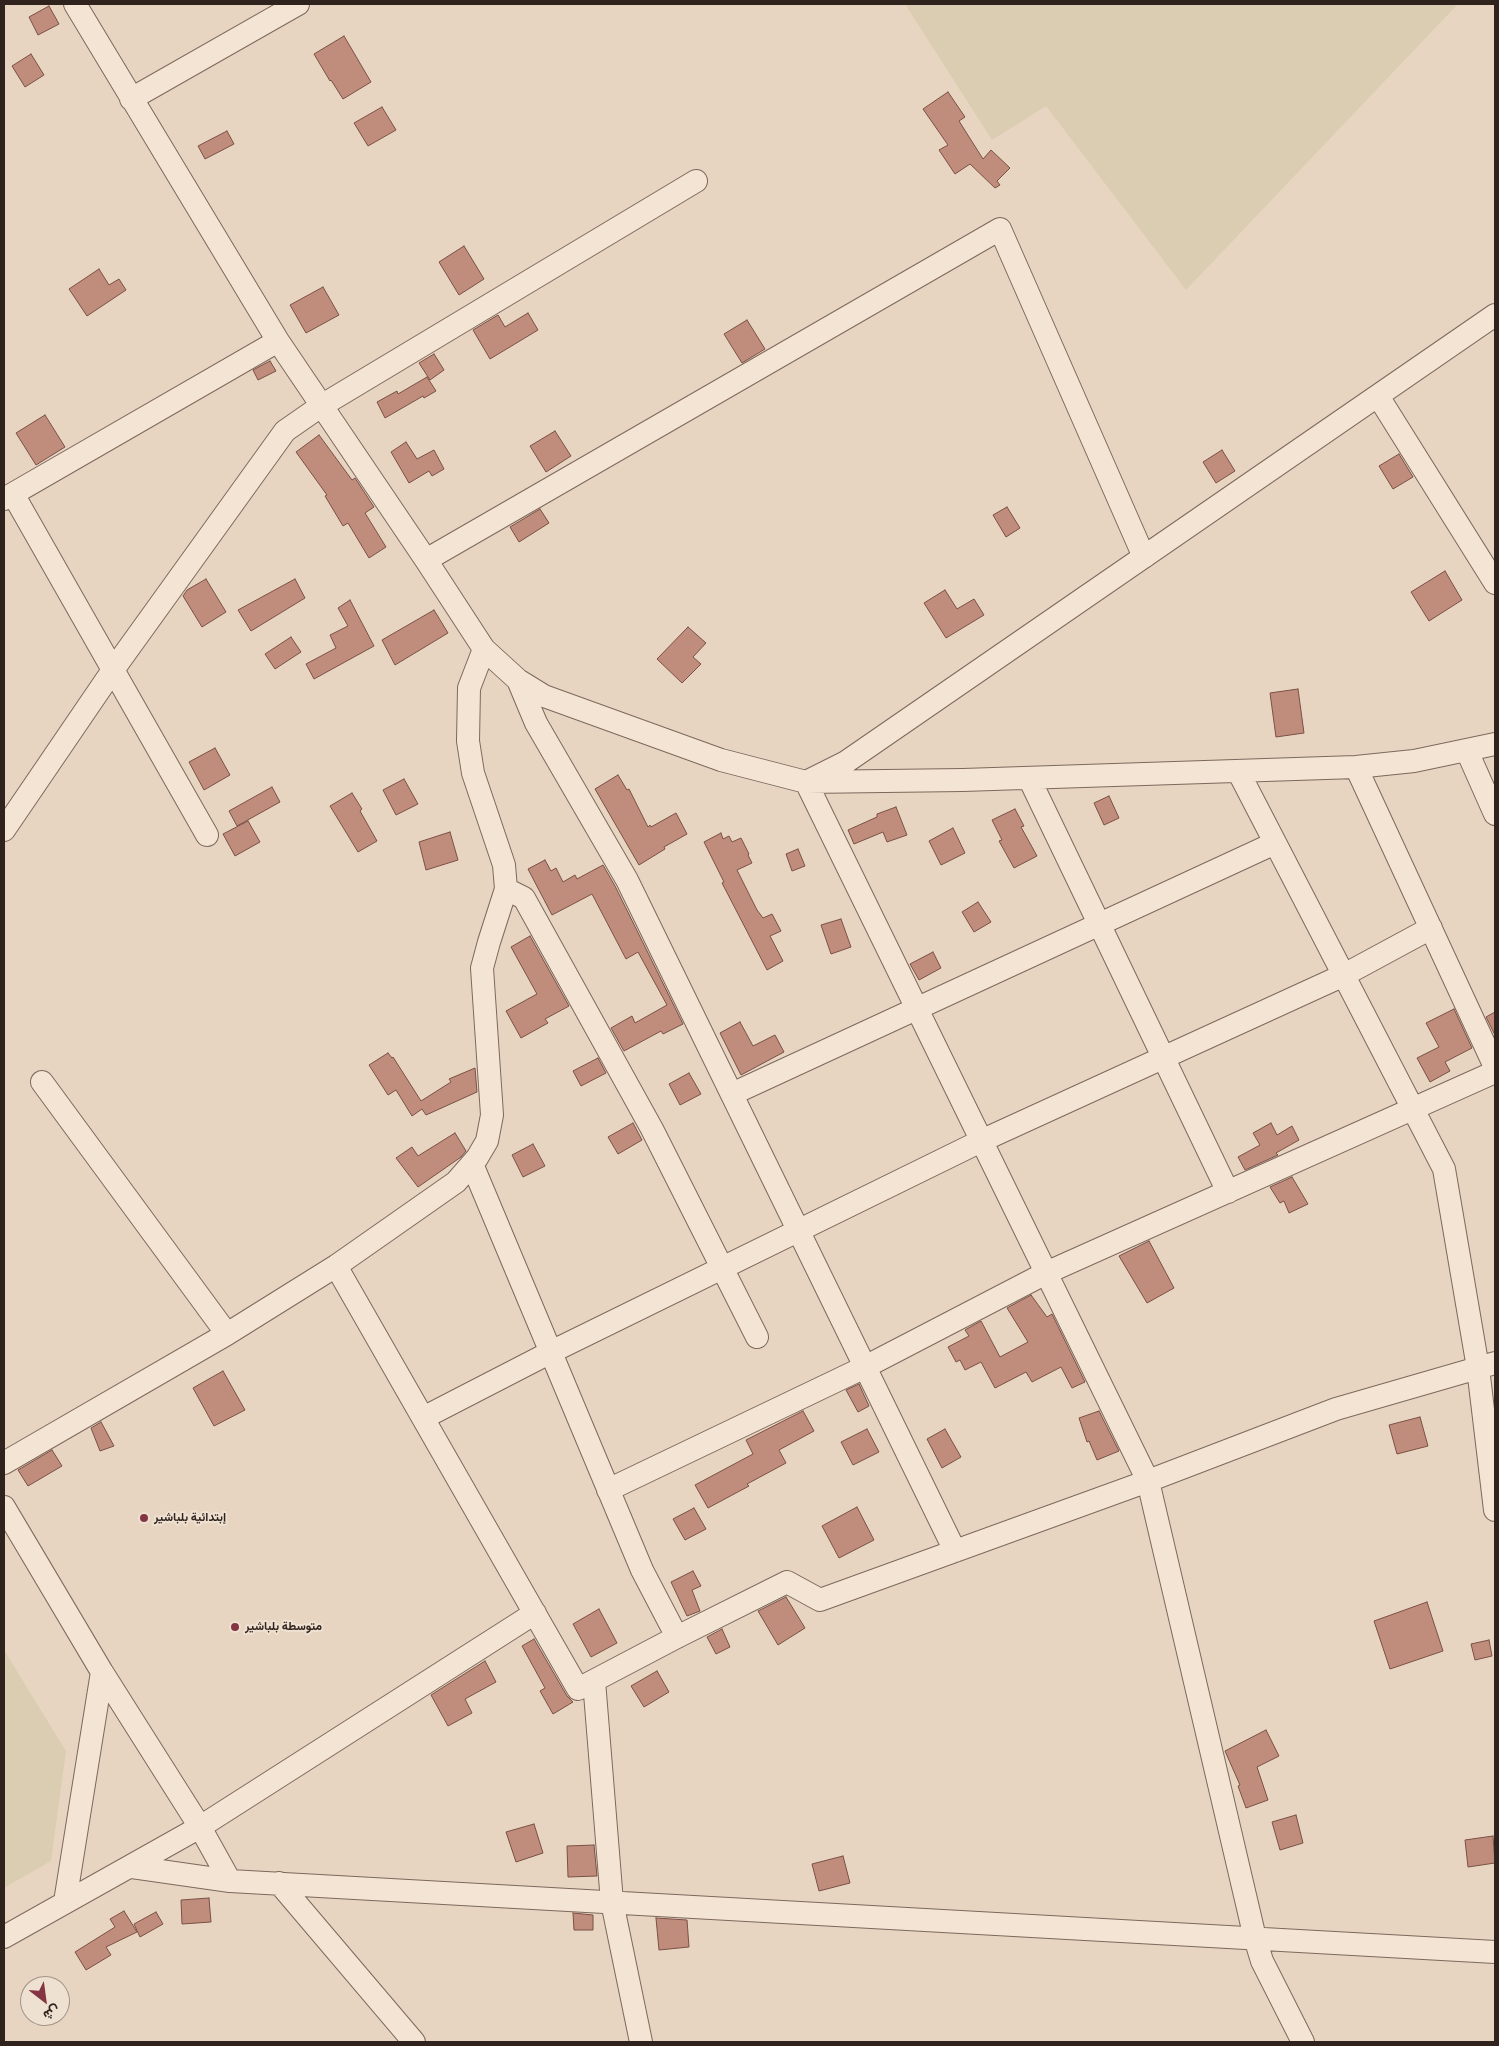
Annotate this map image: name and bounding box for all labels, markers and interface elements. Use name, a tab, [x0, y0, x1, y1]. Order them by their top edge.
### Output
place label: إبتدائية بلباشير	[154, 1511, 226, 1525]
marker: إبتدائية بلباشير	[138, 1512, 150, 1524]
place label: متوسطة بلباشير	[245, 1620, 322, 1634]
marker: متوسطة بلباشير	[229, 1621, 241, 1633]
north arrow	[20, 1976, 70, 2026]
text: ش	[40, 2001, 64, 2025]

